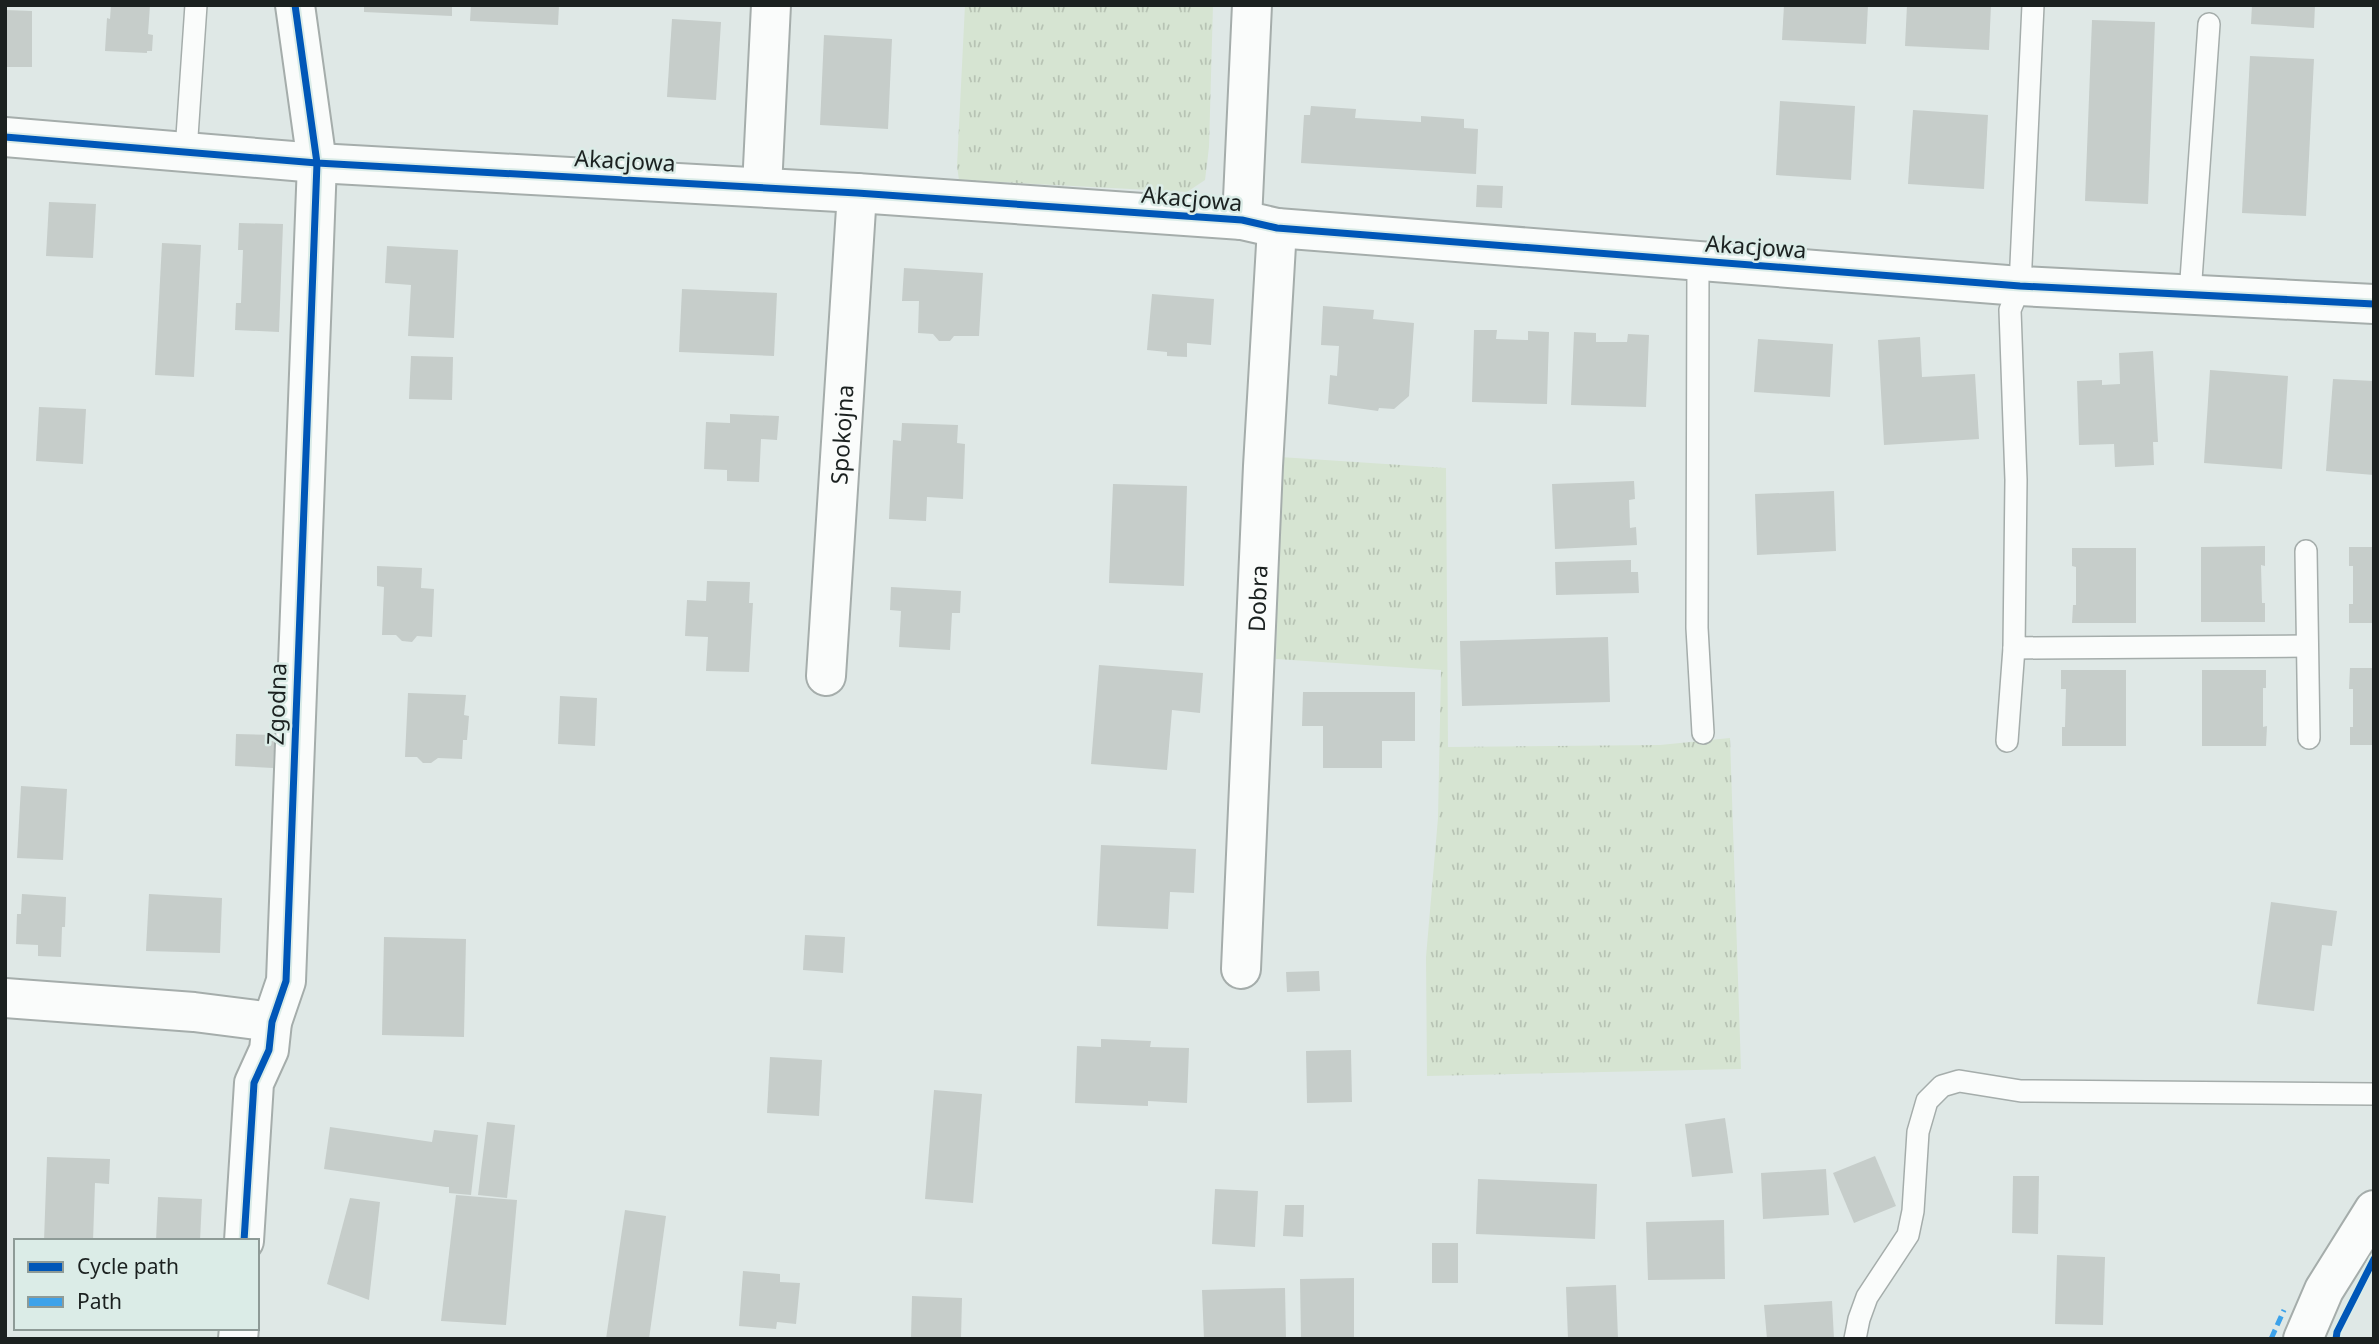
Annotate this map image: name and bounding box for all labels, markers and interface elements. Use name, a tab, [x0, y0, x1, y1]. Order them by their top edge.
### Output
street label: Akacjowa	[574, 141, 676, 179]
street label: Akacjowa	[1140, 178, 1244, 218]
street label: Akacjowa	[1704, 227, 1808, 265]
street label: Spokojna	[822, 384, 861, 485]
street label: Dobra	[1240, 564, 1275, 632]
street label: Zgodna	[259, 662, 293, 746]
legend	[14, 1239, 259, 1330]
text: Cycle path	[77, 1252, 179, 1280]
text: Path	[77, 1287, 122, 1315]

